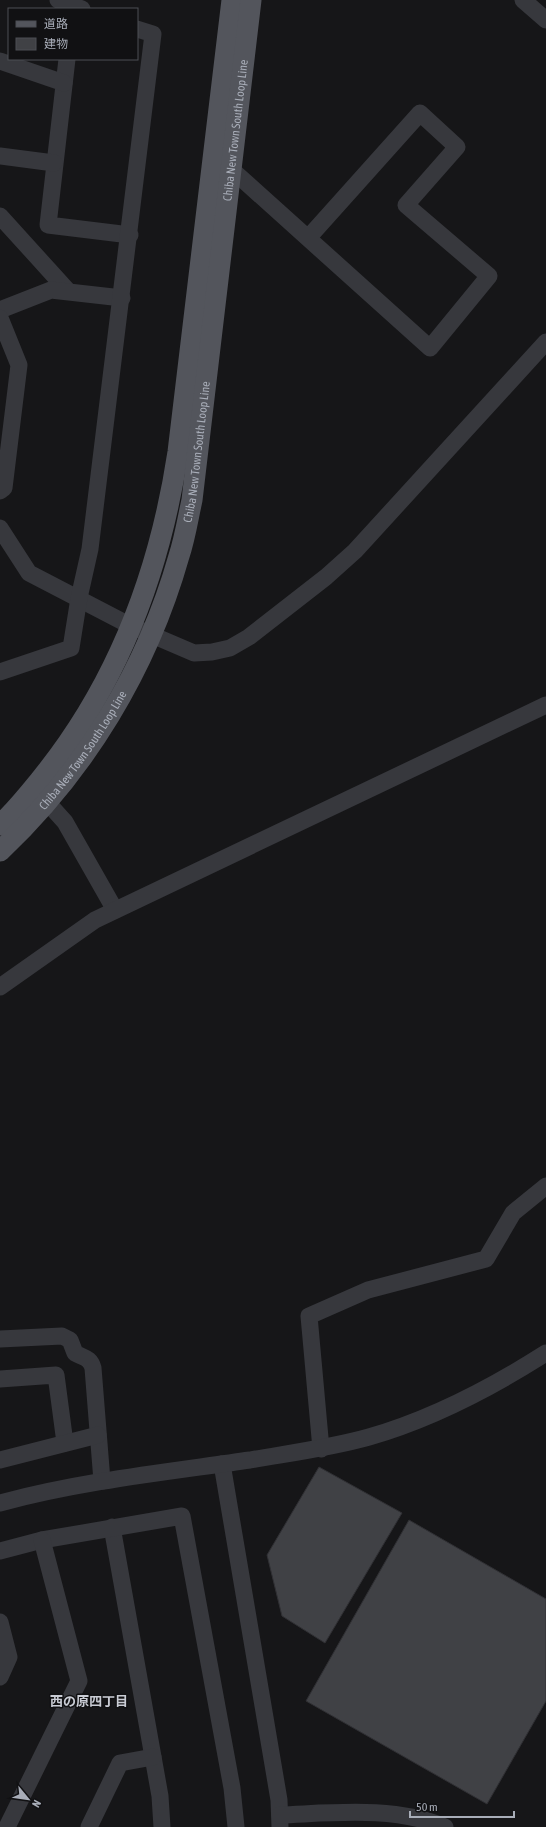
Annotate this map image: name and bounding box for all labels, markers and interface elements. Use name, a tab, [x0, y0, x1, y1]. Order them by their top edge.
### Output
legend	[8, 8, 138, 60]
text: 道路	[44, 17, 68, 31]
text: 建物	[44, 37, 68, 51]
street label: Chiba New Town South Loop Line	[220, 59, 251, 202]
street label: Chiba New Town South Loop Line	[181, 381, 213, 524]
street label: Chiba New Town South Loop Line	[36, 688, 129, 813]
district label: 西の原四丁目	[50, 1694, 128, 1709]
north arrow	[8, 1779, 48, 1819]
scale bar	[410, 1793, 514, 1819]
text: N	[30, 1798, 44, 1810]
text: 50 m	[416, 1800, 438, 1814]

